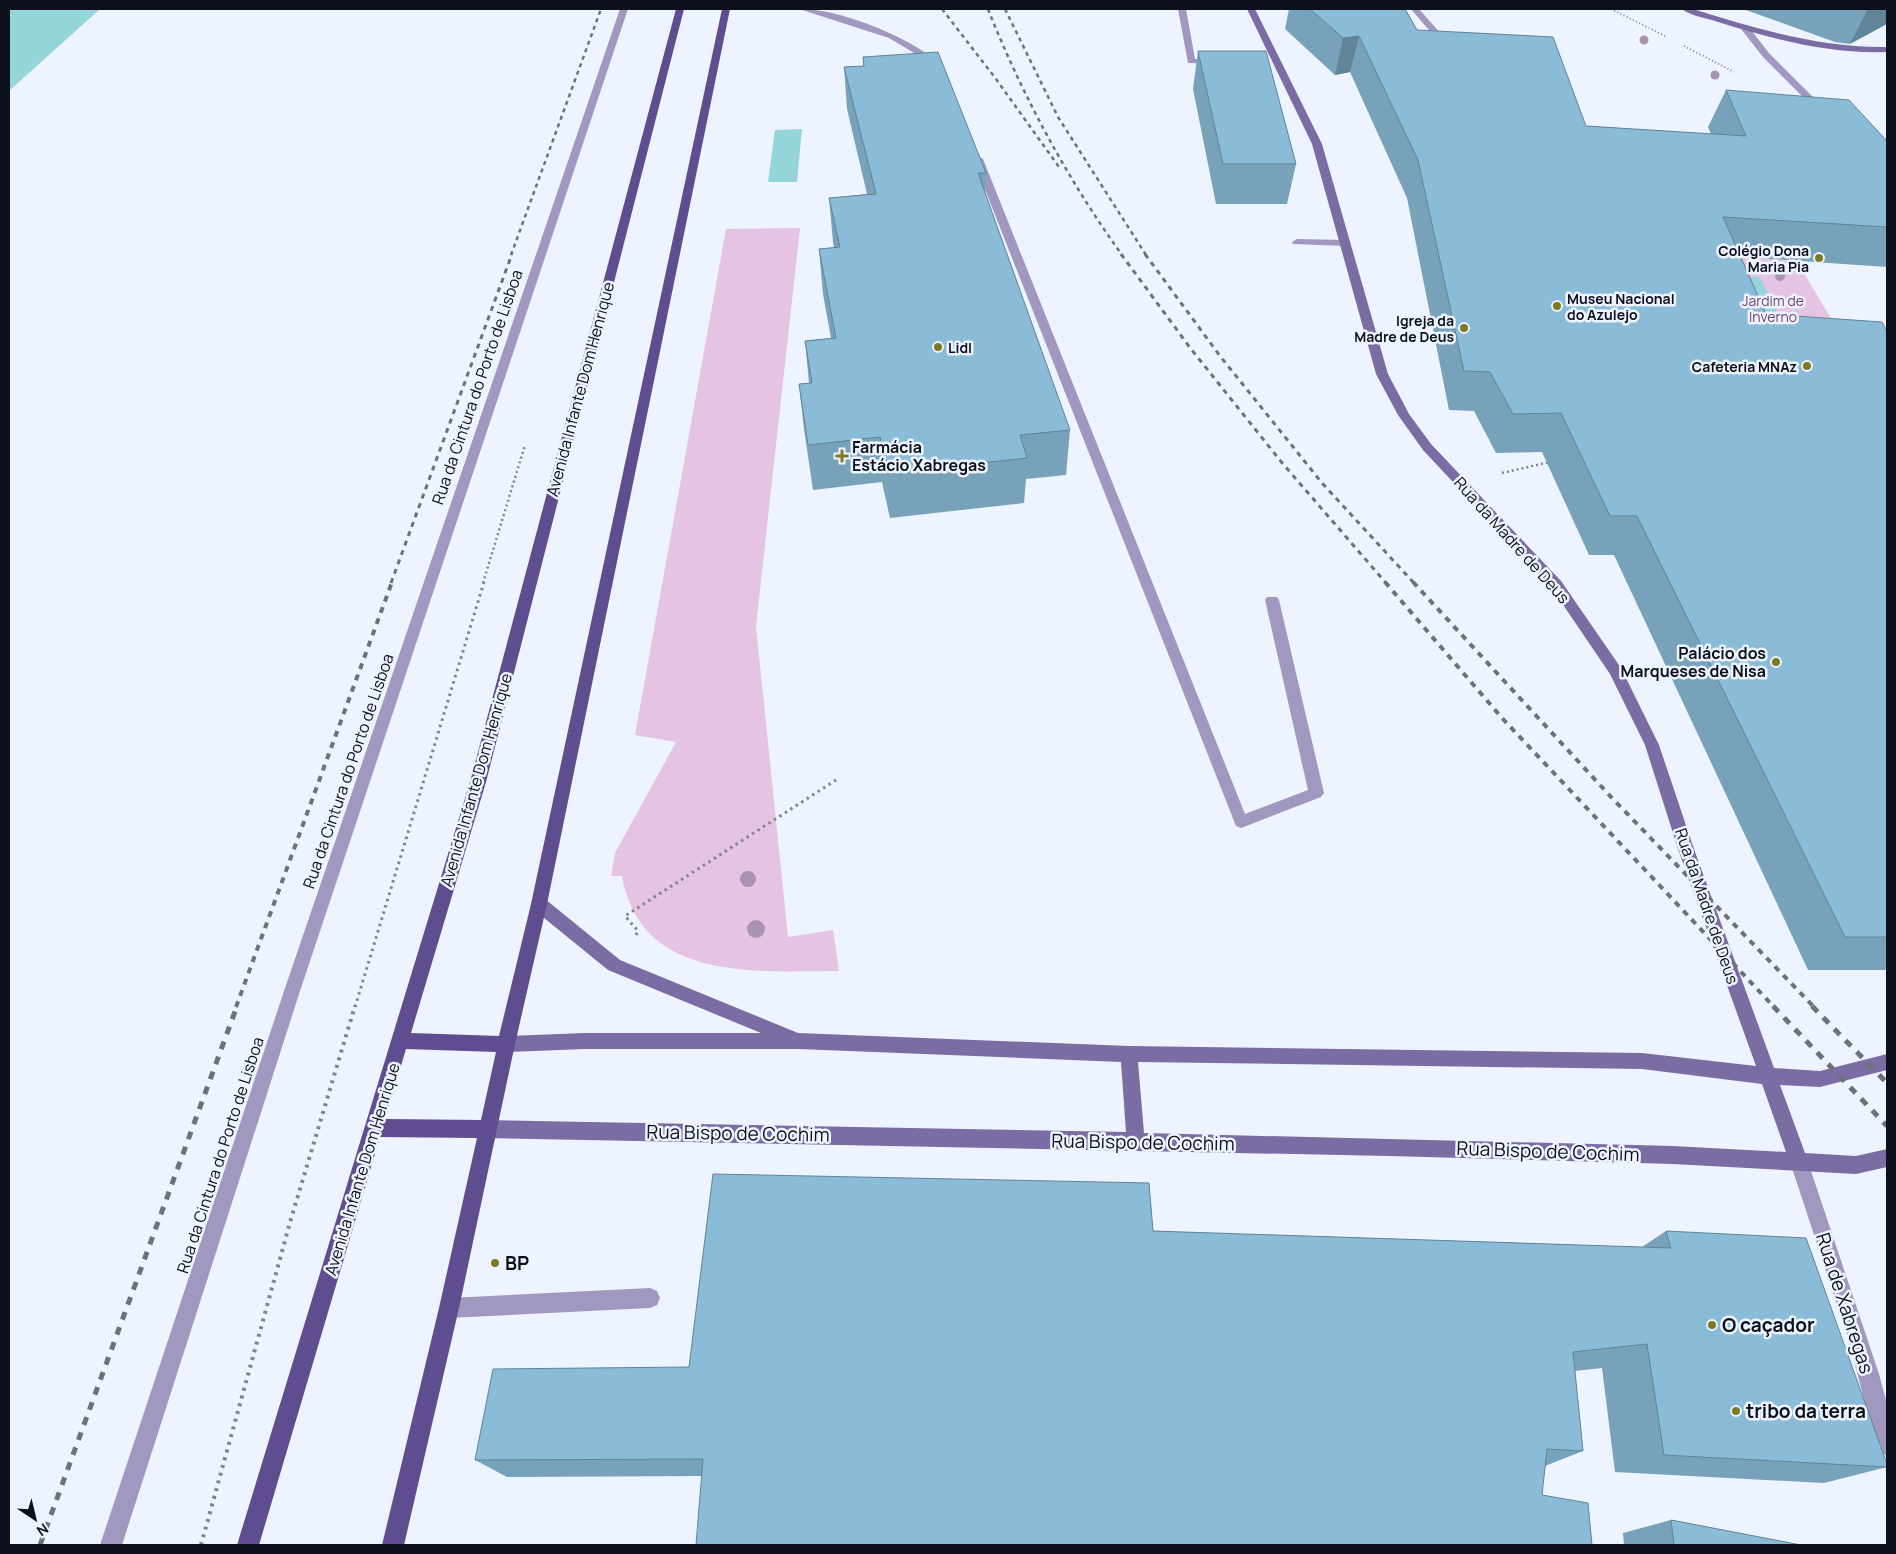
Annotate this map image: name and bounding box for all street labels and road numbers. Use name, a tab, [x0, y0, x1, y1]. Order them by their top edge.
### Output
street label: Rua da Cintura do Porto de Lisboa	[426, 267, 528, 507]
street label: Avenida Infante Dom Henrique	[541, 279, 619, 499]
street label: Rua da Madre de Deus	[1449, 472, 1575, 608]
street label: Rua da Cintura do Porto de Lisboa	[297, 651, 399, 891]
street label: Avenida Infante Dom Henrique	[435, 671, 517, 889]
street label: Rua da Madre de Deus	[1670, 825, 1744, 987]
street label: Rua da Cintura do Porto de Lisboa	[171, 1034, 269, 1276]
street label: Avenida Infante Dom Henrique	[319, 1060, 405, 1278]
street label: Rua Bispo de Cochim	[646, 1118, 830, 1148]
street label: Rua Bispo de Cochim	[1051, 1127, 1235, 1157]
street label: Rua Bispo de Cochim	[1456, 1135, 1640, 1167]
street label: Rua de Xabregas	[1810, 1229, 1880, 1377]

